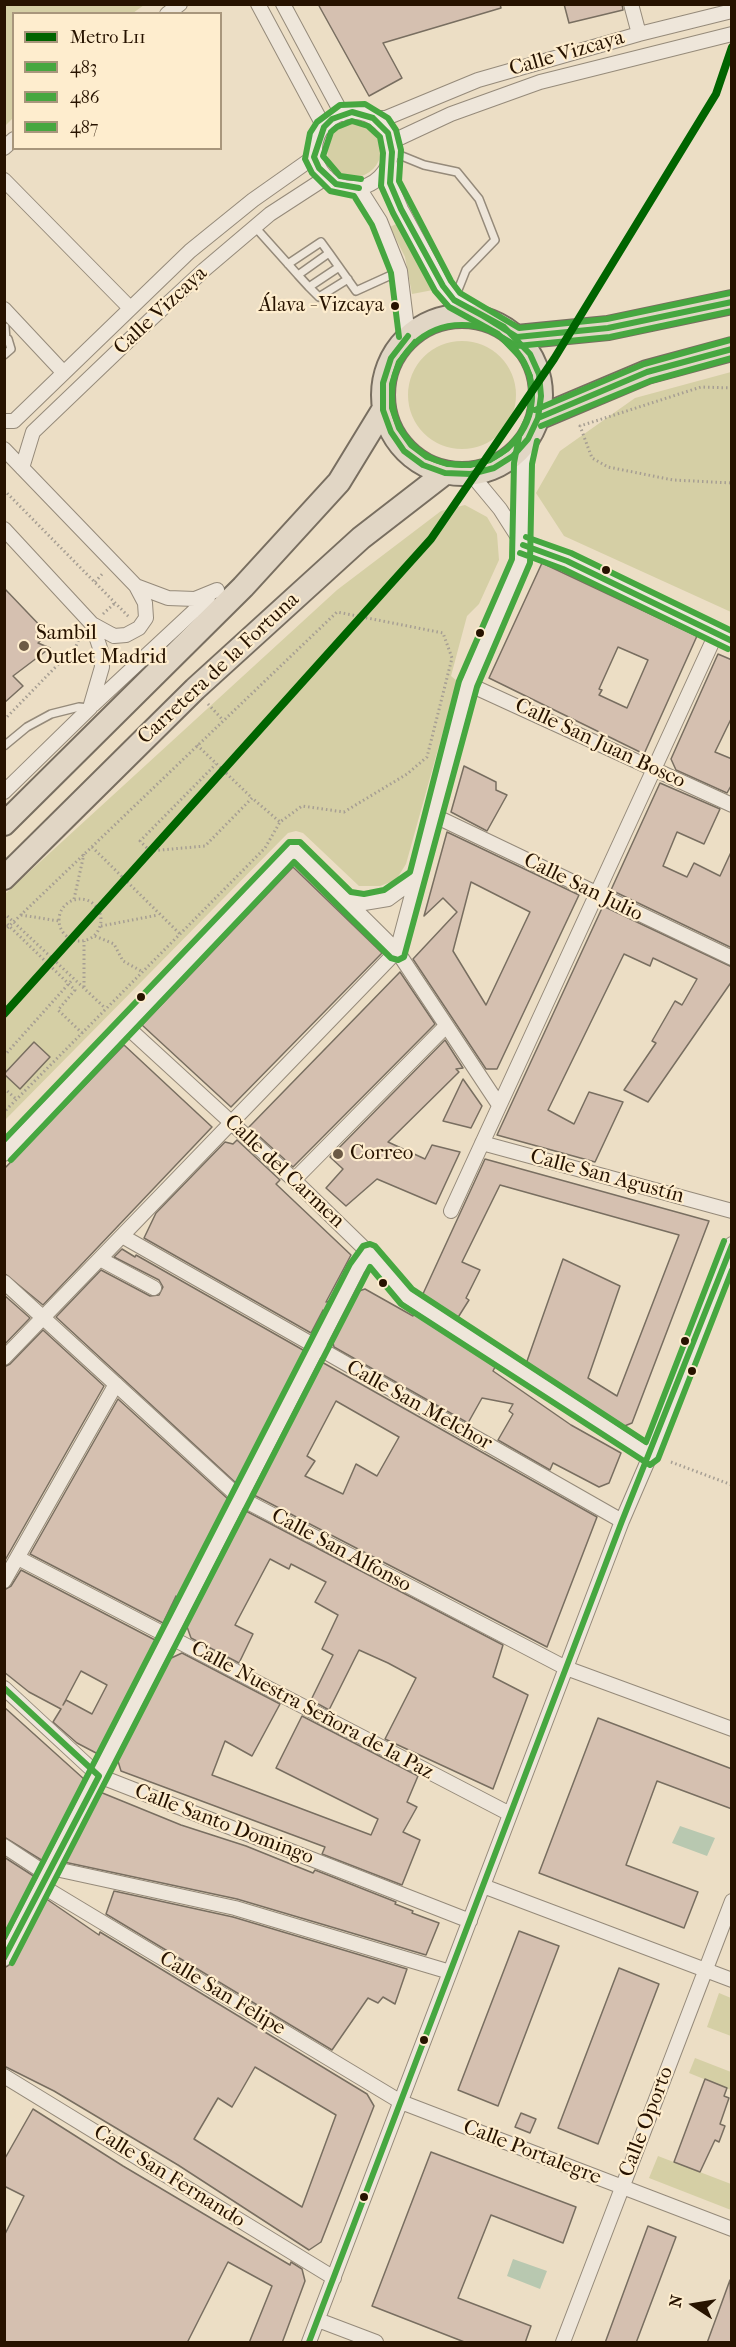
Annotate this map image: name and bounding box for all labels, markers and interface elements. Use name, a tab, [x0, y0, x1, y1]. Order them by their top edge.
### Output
legend	[12, 12, 222, 150]
street label: Calle Vizcaya	[507, 26, 627, 82]
text: Metro L11	[70, 27, 146, 48]
text: 483	[70, 57, 97, 78]
text: 486	[70, 87, 99, 108]
text: 487	[70, 117, 98, 138]
street label: Calle Vizcaya	[109, 261, 213, 361]
place label: Álava - Vizcaya	[259, 294, 384, 318]
marker: Álava - Vizcaya	[389, 300, 401, 312]
unlabelled marker	[600, 564, 612, 576]
street label: Carretera de la Fortuna	[133, 588, 305, 750]
place label: Sambil Outlet Madrid	[36, 621, 167, 671]
unlabelled marker	[474, 627, 486, 639]
marker: Sambil Outlet Madrid	[17, 639, 31, 653]
street label: Calle San Juan Bosco	[511, 693, 689, 795]
street label: Calle San Julio	[519, 848, 647, 928]
unlabelled marker	[135, 991, 147, 1003]
street label: Calle del Carmen	[219, 1110, 349, 1234]
place label: Correo	[350, 1141, 413, 1167]
street label: Calle San Agustín	[527, 1144, 687, 1210]
marker: Correo	[331, 1147, 345, 1161]
unlabelled marker	[377, 1277, 389, 1289]
unlabelled marker	[679, 1335, 691, 1347]
street label: Calle San Melchor	[342, 1356, 496, 1456]
unlabelled marker	[686, 1365, 698, 1377]
street label: Calle San Alfonso	[267, 1504, 415, 1598]
street label: Calle Nuestra Señora de la Paz	[186, 1636, 438, 1786]
street label: Calle Santo Domingo	[131, 1779, 317, 1871]
street label: Calle San Felipe	[154, 1946, 290, 2042]
unlabelled marker	[418, 2034, 430, 2046]
street label: Calle Oporto	[614, 2063, 680, 2181]
street label: Calle Portalegre	[459, 2115, 605, 2191]
street label: Calle San Fernando	[89, 2120, 249, 2234]
unlabelled marker	[358, 2191, 370, 2203]
north arrow	[664, 2275, 724, 2335]
text: N	[665, 2293, 686, 2309]

